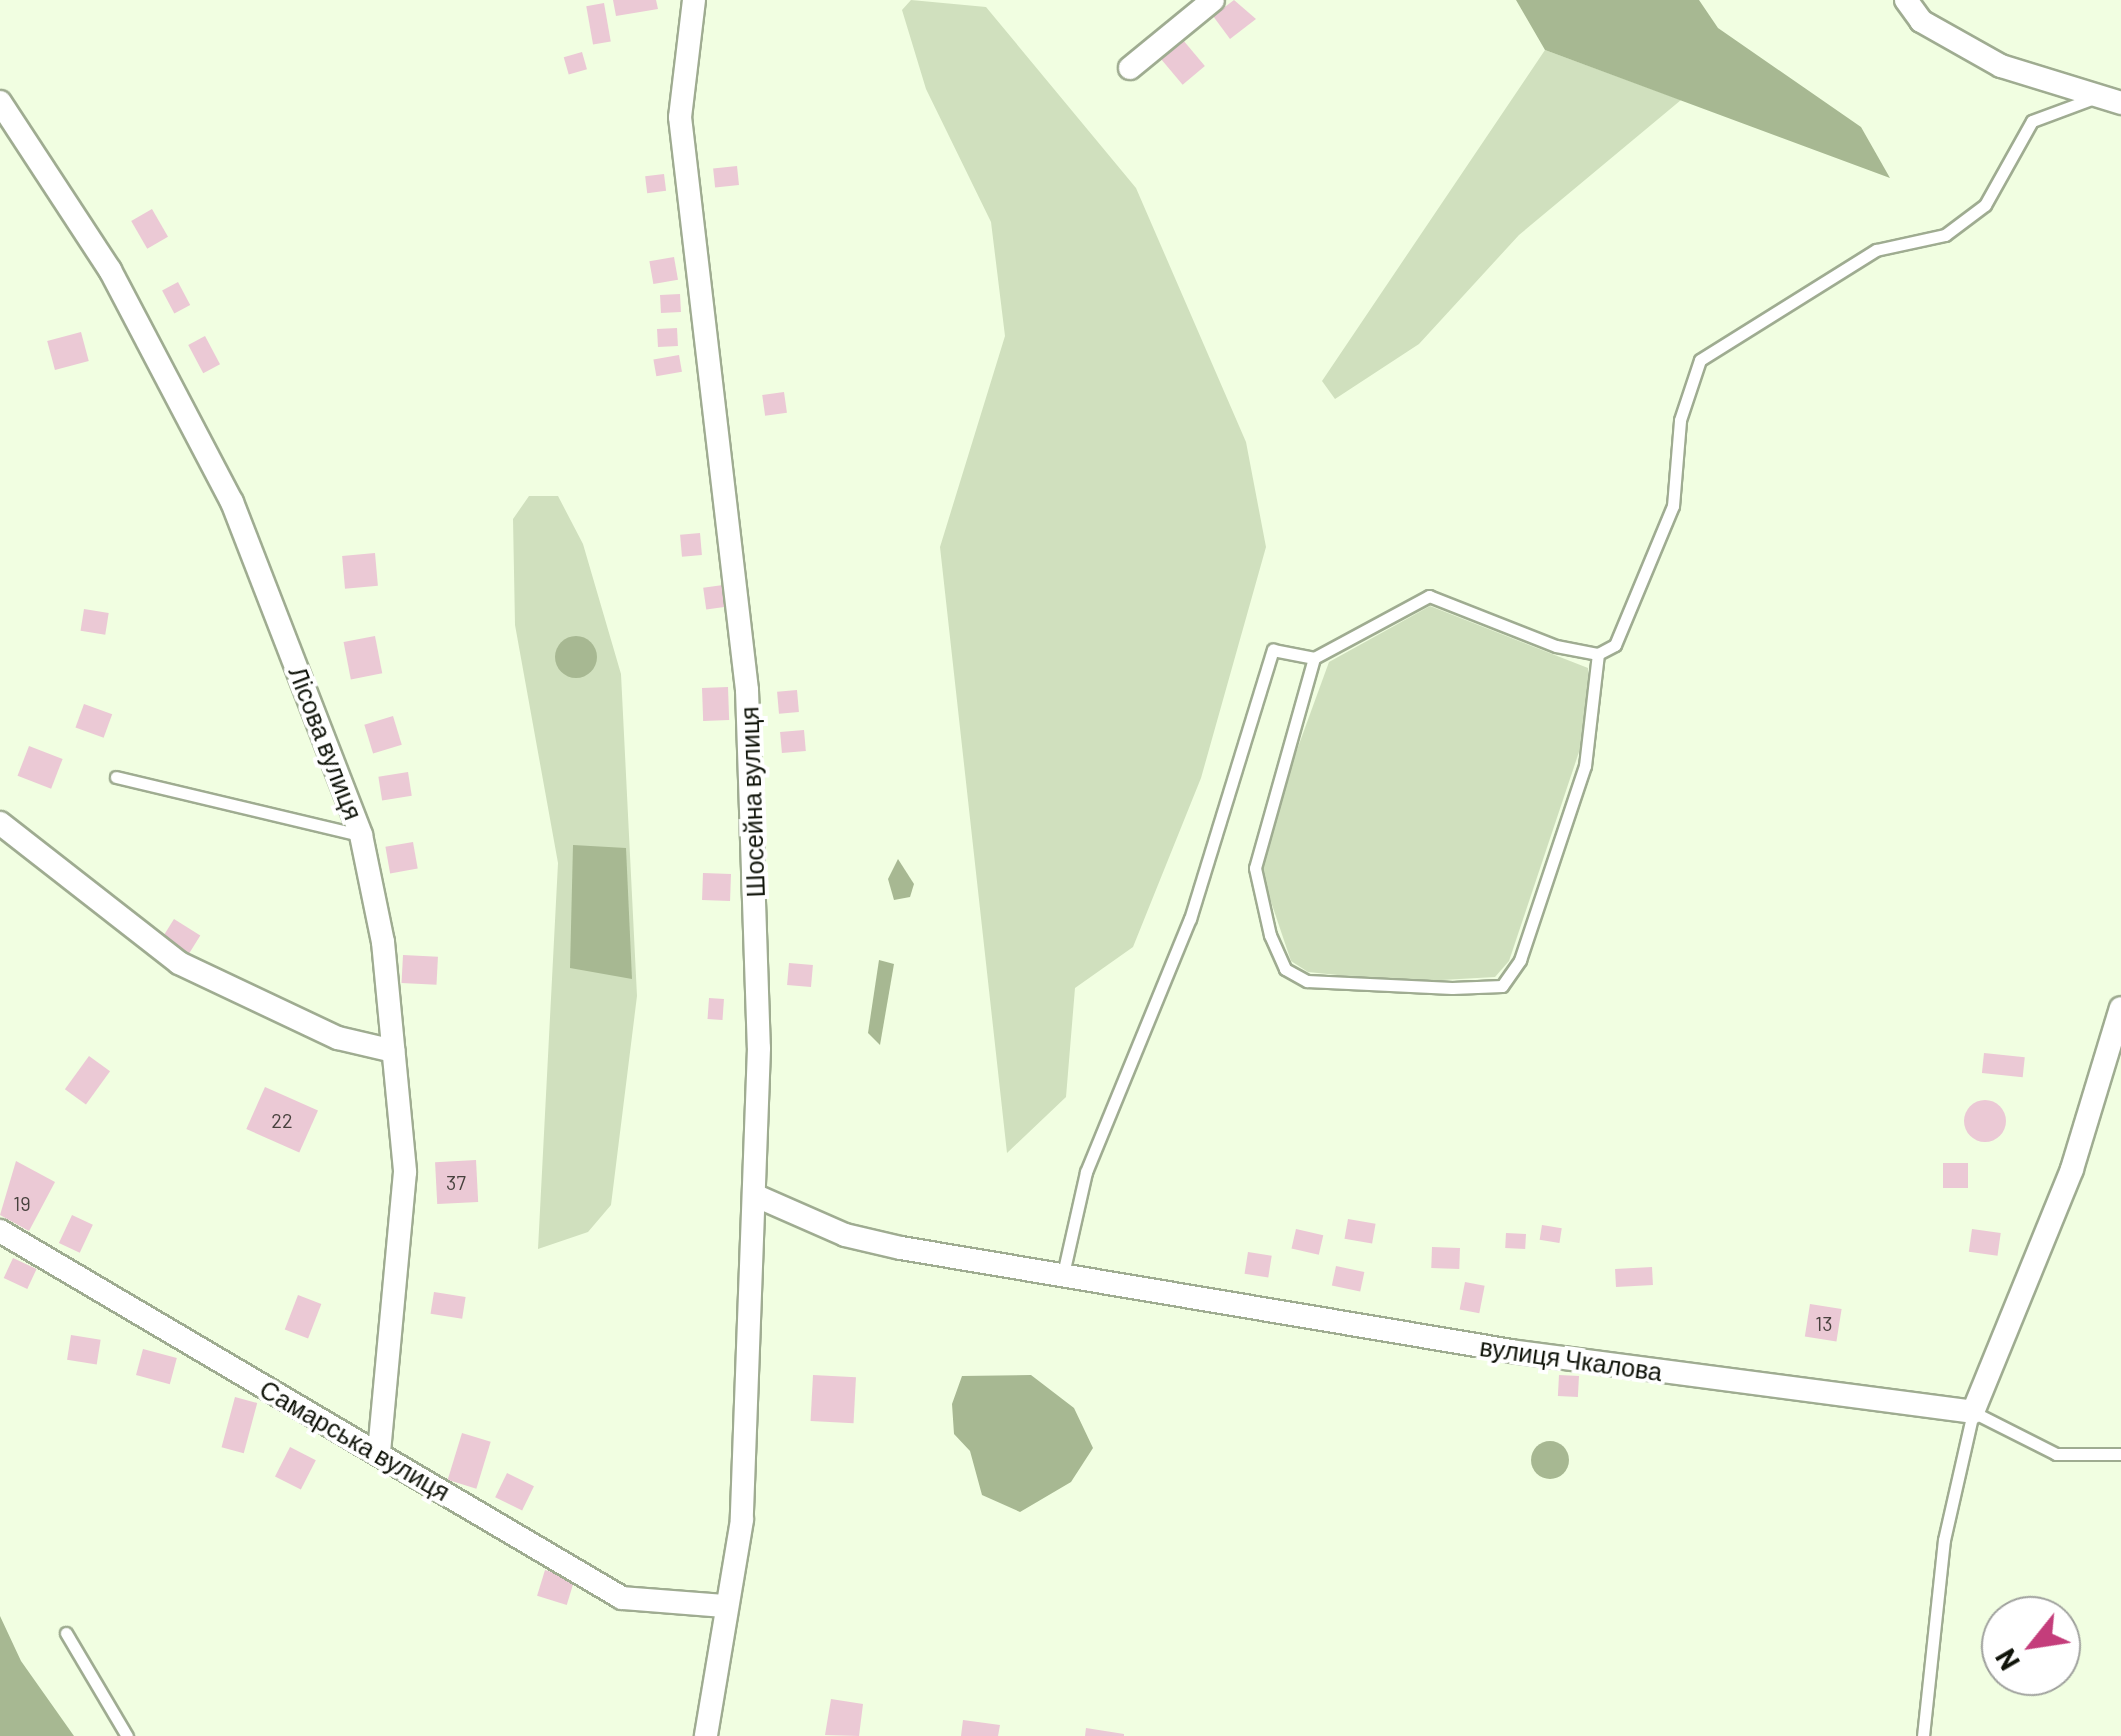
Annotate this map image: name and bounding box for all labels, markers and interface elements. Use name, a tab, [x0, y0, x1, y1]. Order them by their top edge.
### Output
street label: Лісова вулиця	[283, 662, 369, 824]
street label: Шосейна вулиця	[734, 706, 770, 898]
house number: 22	[271, 1108, 293, 1132]
house number: 37	[446, 1170, 466, 1194]
house number: 19	[13, 1191, 31, 1215]
house number: 13	[1815, 1311, 1833, 1335]
street label: вулиця Чкалова	[1478, 1331, 1664, 1387]
street label: Самарська вулиця	[255, 1373, 455, 1507]
north arrow	[1981, 1596, 2081, 1696]
text: N	[1987, 1643, 2026, 1677]

